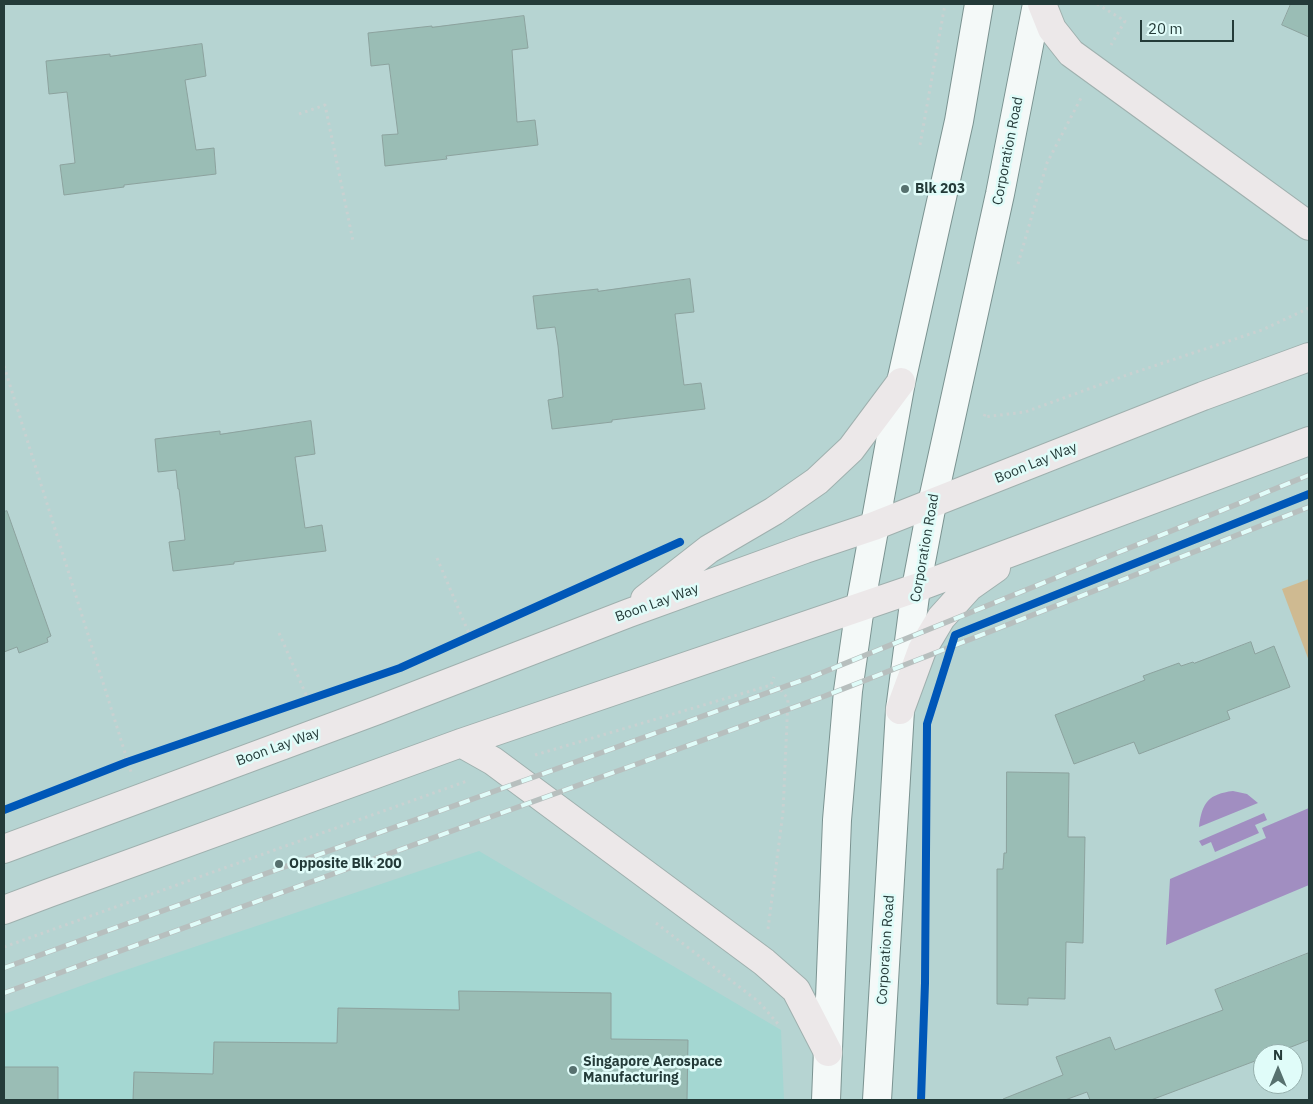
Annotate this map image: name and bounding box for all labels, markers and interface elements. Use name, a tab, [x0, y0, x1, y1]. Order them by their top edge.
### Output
scale bar	[1143, 10, 1237, 42]
text: 20 m	[1148, 19, 1183, 38]
street label: Corporation Road	[989, 95, 1027, 207]
place label: Blk 203	[915, 181, 965, 197]
marker: Blk 203	[899, 183, 911, 195]
street label: Boon Lay Way	[992, 439, 1080, 487]
street label: Corporation Road	[907, 492, 943, 604]
street label: Boon Lay Way	[613, 580, 701, 626]
street label: Boon Lay Way	[234, 724, 322, 770]
place label: Opposite Blk 200	[289, 856, 402, 872]
marker: Opposite Blk 200	[273, 858, 285, 870]
street label: Corporation Road	[874, 895, 898, 1005]
north arrow	[1253, 1044, 1303, 1094]
text: N	[1273, 1046, 1283, 1064]
place label: Singapore Aerospace Manufacturing	[583, 1054, 722, 1086]
marker: Singapore Aerospace Manufacturing	[567, 1064, 579, 1076]

